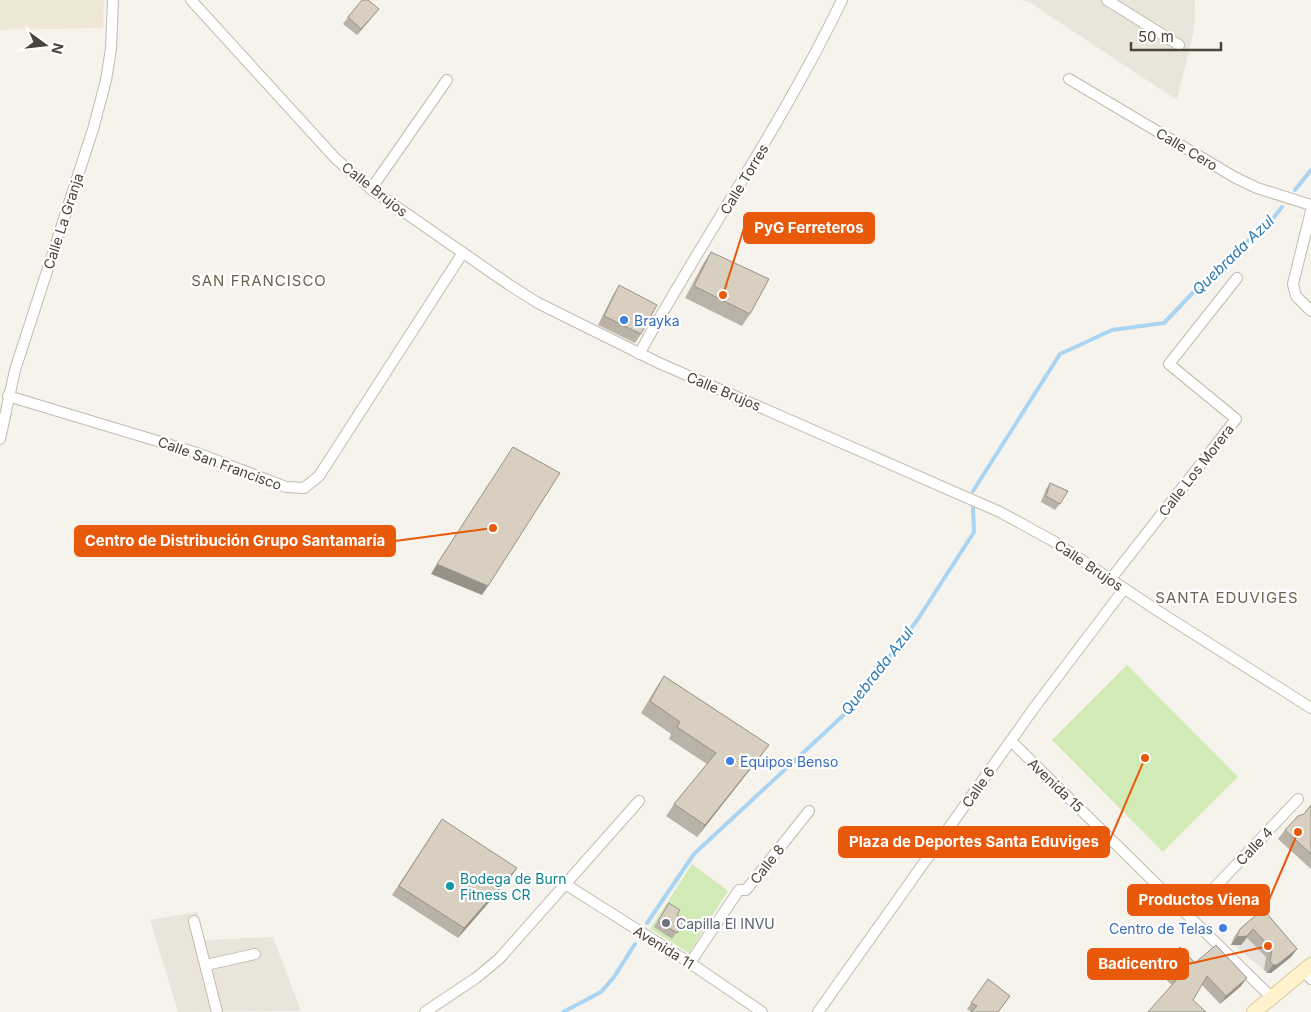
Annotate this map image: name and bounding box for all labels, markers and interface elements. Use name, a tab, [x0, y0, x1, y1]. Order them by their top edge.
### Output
north arrow	[20, 20, 70, 70]
scale bar	[1131, 20, 1221, 52]
text: 50 m	[1138, 27, 1174, 46]
text: N	[48, 41, 68, 56]
street label: Calle Cero	[1153, 124, 1221, 174]
street label: Calle Torres	[716, 141, 772, 217]
street label: Calle Brujos	[339, 158, 411, 220]
street label: Calle La Granja	[39, 171, 87, 271]
water label: Quebrada Azul	[1188, 211, 1278, 299]
callout: PyG Ferreteros	[744, 213, 874, 243]
text: PyG Ferreteros	[754, 218, 864, 237]
district label: SAN FRANCISCO	[191, 271, 327, 290]
place label: Brayka	[634, 312, 680, 329]
marker: Brayka	[618, 314, 630, 326]
street label: Calle Brujos	[684, 368, 764, 414]
street label: Calle Los Morera	[1155, 421, 1237, 519]
street label: Calle San Francisco	[156, 433, 284, 493]
callout: Centro de Distribución Grupo Santamaría	[75, 526, 395, 556]
text: Centro de Distribución Grupo Santamaría	[85, 531, 385, 550]
street label: Calle Brujos	[1052, 536, 1126, 594]
district label: SANTA EDUVIGES	[1155, 588, 1299, 607]
water label: Quebrada Azul	[837, 623, 918, 719]
place label: Equipos Benso	[740, 753, 838, 770]
street label: Avenida 15	[1025, 754, 1087, 816]
marker: Equipos Benso	[724, 755, 736, 767]
street label: Calle 6	[958, 763, 998, 811]
street label: Calle 4	[1232, 823, 1276, 869]
callout: Plaza de Deportes Santa Eduviges	[839, 827, 1109, 857]
text: Plaza de Deportes Santa Eduviges	[849, 832, 1099, 851]
street label: Calle 8	[746, 841, 788, 887]
place label: Bodega de Burn Fitness CR	[460, 870, 567, 903]
marker: Bodega de Burn Fitness CR	[444, 880, 456, 892]
callout: Productos Viena	[1128, 885, 1269, 915]
text: Productos Viena	[1138, 890, 1260, 909]
place label: Capilla El INVU	[676, 915, 775, 932]
marker: Capilla El INVU	[660, 917, 672, 929]
place label: Centro de Telas	[1109, 920, 1213, 937]
street label: Avenida 11	[631, 922, 697, 972]
marker: Centro de Telas	[1217, 922, 1229, 934]
callout: Badicentro	[1088, 949, 1188, 979]
text: Badicentro	[1098, 954, 1178, 973]

